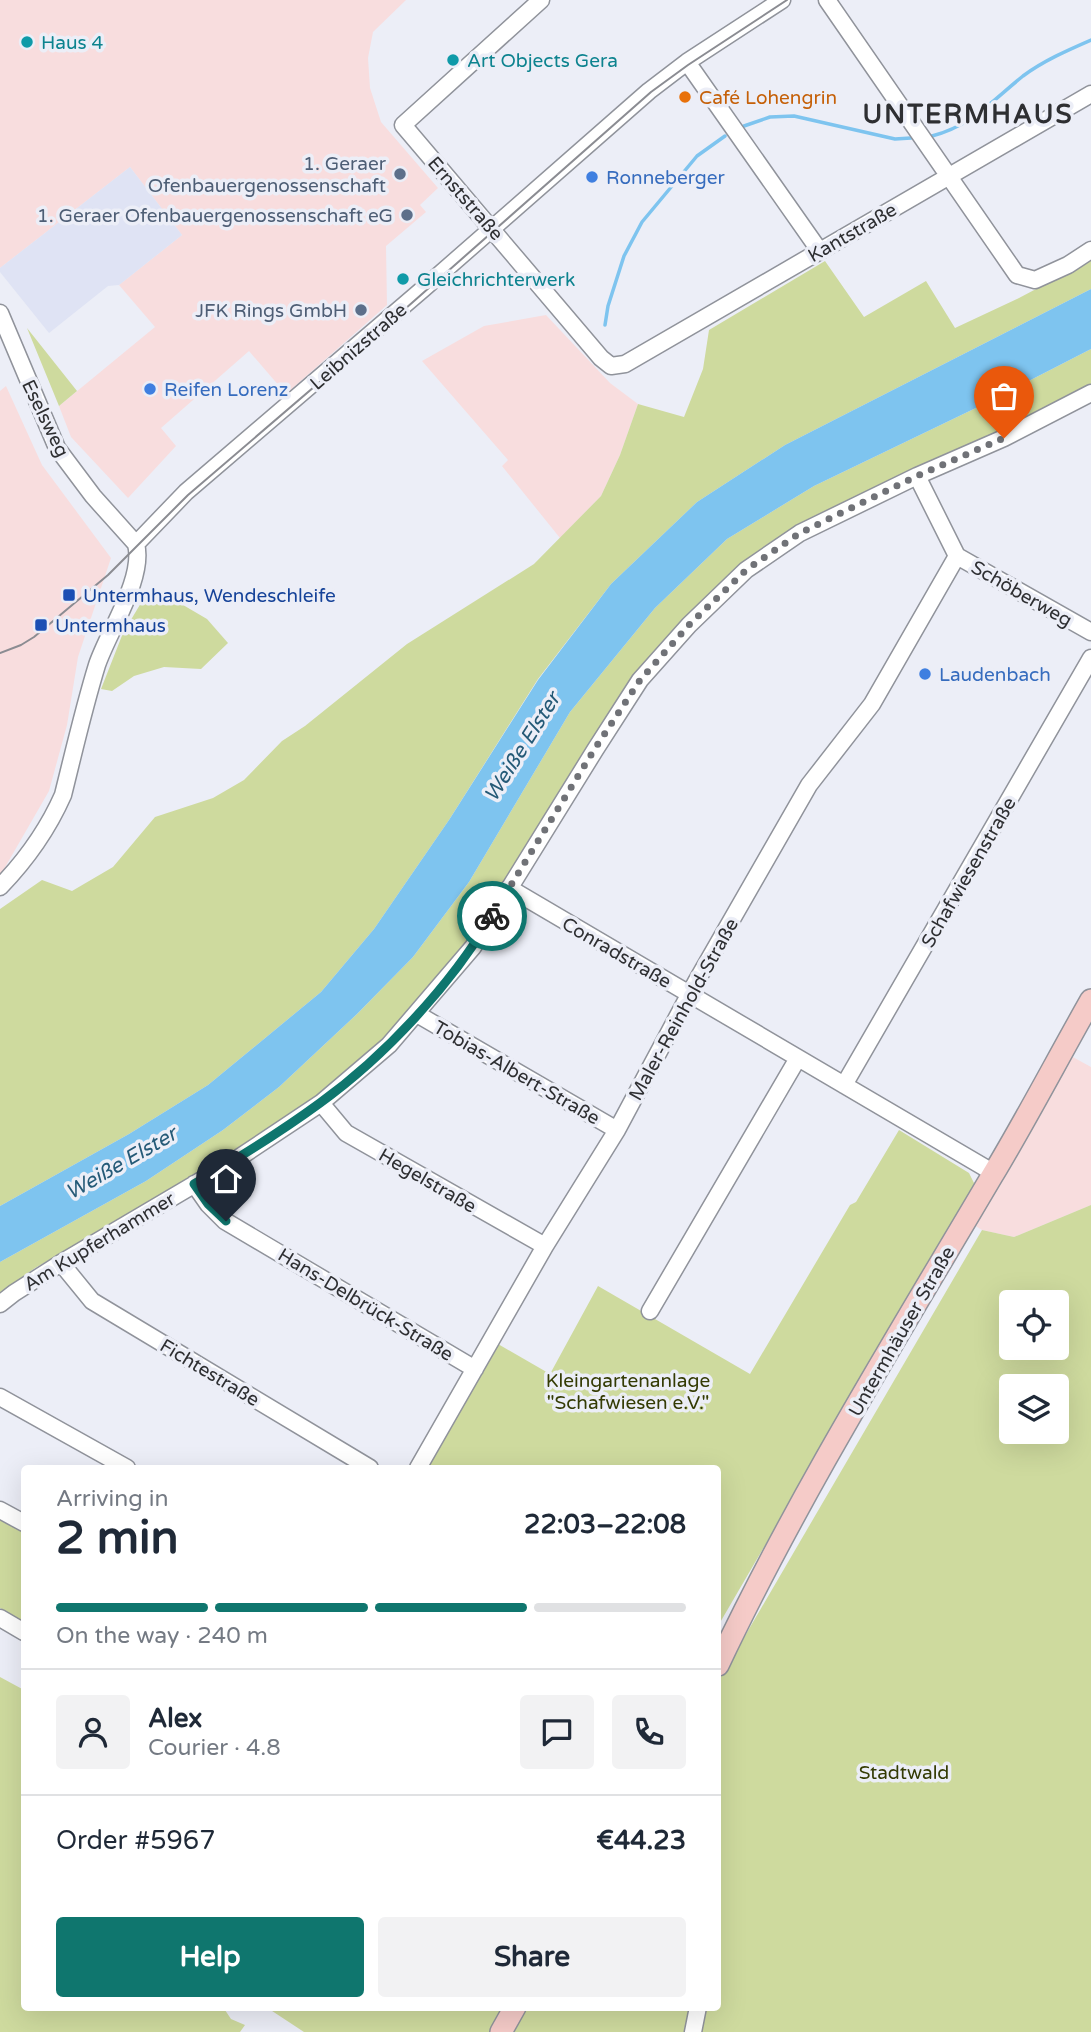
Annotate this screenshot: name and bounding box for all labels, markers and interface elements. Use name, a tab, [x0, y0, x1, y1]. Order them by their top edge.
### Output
place label: Haus 4	[41, 32, 104, 54]
marker: Haus 4	[19, 34, 35, 50]
place label: Art Objects Gera	[467, 50, 618, 72]
marker: Art Objects Gera	[445, 52, 461, 68]
place label: Café Lohengrin	[699, 87, 837, 109]
marker: Café Lohengrin	[677, 89, 693, 105]
district label: UNTERMHAUS	[863, 99, 1073, 130]
street label: Ernststraße	[423, 152, 508, 245]
place label: 1. Geraer Ofenbauergenossenschaft	[148, 153, 387, 197]
marker: 1. Geraer Ofenbauergenossenschaft	[392, 166, 408, 182]
place label: Ronneberger	[606, 167, 725, 189]
marker: Ronneberger	[584, 169, 600, 185]
street label: Kantstraße	[804, 199, 901, 267]
place label: 1. Geraer Ofenbauergenossenschaft eG	[37, 205, 393, 227]
marker: 1. Geraer Ofenbauergenossenschaft eG	[399, 207, 415, 223]
place label: Gleichrichterwerk	[417, 269, 575, 291]
marker: Gleichrichterwerk	[395, 271, 411, 287]
street label: Leibnizstraße	[306, 299, 411, 395]
place label: JFK Rings GmbH	[195, 300, 347, 322]
marker: JFK Rings GmbH	[353, 302, 369, 318]
pin	[974, 366, 1034, 438]
street label: Eselsweg	[17, 376, 73, 461]
icon: bag	[985, 377, 1023, 415]
place label: Reifen Lorenz	[164, 379, 288, 401]
marker: Reifen Lorenz	[142, 381, 158, 397]
street label: Schöberweg	[967, 556, 1076, 632]
place label: Untermhaus, Wendeschleife	[83, 585, 336, 607]
marker: Untermhaus, Wendeschleife	[61, 587, 77, 603]
place label: Untermhaus	[55, 615, 166, 637]
marker: Untermhaus	[33, 617, 49, 633]
place label: Laudenbach	[939, 664, 1051, 686]
marker: Laudenbach	[917, 666, 933, 682]
water label: Weiße Elster	[479, 686, 567, 806]
street label: Schafwiesenstraße	[917, 794, 1021, 951]
courier	[457, 881, 527, 951]
icon: bike	[473, 897, 511, 935]
street label: Conradstraße	[558, 913, 675, 993]
street label: Maler-Reinhold-Straße	[625, 914, 743, 1104]
street label: Tobias-Albert-Straße	[430, 1016, 603, 1129]
water label: Weiße Elster	[61, 1120, 184, 1205]
street label: Hegelstraße	[375, 1144, 480, 1218]
pin	[196, 1149, 256, 1221]
icon: home	[207, 1160, 245, 1198]
street label: Am Kupferhammer	[20, 1188, 180, 1296]
street label: Untermhäuser Straße	[844, 1243, 960, 1420]
street label: Hans-Delbrück-Straße	[274, 1244, 457, 1366]
map controls	[999, 1290, 1069, 1444]
button: locate	[999, 1290, 1069, 1360]
street label: Fichtestraße	[156, 1335, 263, 1411]
park label: Kleingartenanlage "Schafwiesen e.V."	[546, 1370, 710, 1414]
button: layers	[999, 1374, 1069, 1444]
text: Arriving in	[56, 1485, 169, 1513]
text: 22:03–22:08	[524, 1509, 686, 1540]
text: 2 min	[56, 1511, 179, 1566]
text: On the way · 240 m	[56, 1622, 268, 1650]
button: person	[56, 1695, 130, 1769]
button: chat	[520, 1695, 594, 1769]
button: phone	[612, 1695, 686, 1769]
text: Alex	[148, 1703, 202, 1734]
text: Courier · 4.8	[148, 1734, 281, 1762]
park label: Stadtwald	[859, 1762, 949, 1784]
text: Order #5967	[56, 1825, 216, 1856]
text: €44.23	[596, 1825, 686, 1856]
button: Help	[56, 1917, 364, 1997]
button: Share	[378, 1917, 686, 1997]

